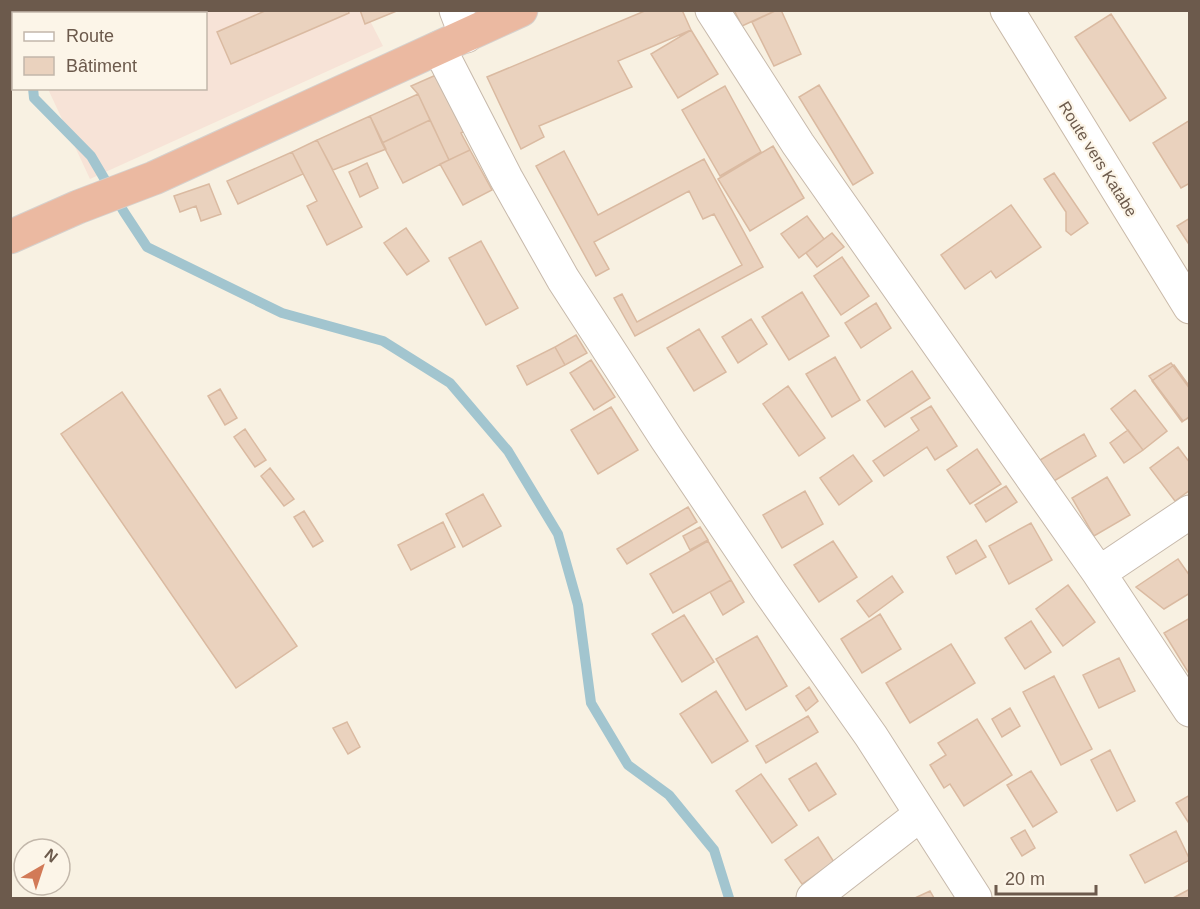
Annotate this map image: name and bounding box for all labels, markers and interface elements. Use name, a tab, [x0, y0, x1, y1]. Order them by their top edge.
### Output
legend	[12, 12, 207, 90]
text: Route	[66, 26, 114, 46]
text: Bâtiment	[66, 56, 137, 76]
street label: Route vers Katabe	[1056, 98, 1140, 220]
north arrow	[12, 837, 72, 897]
text: N	[41, 845, 61, 866]
scale bar	[996, 858, 1096, 896]
text: 20 m	[1005, 869, 1045, 889]

